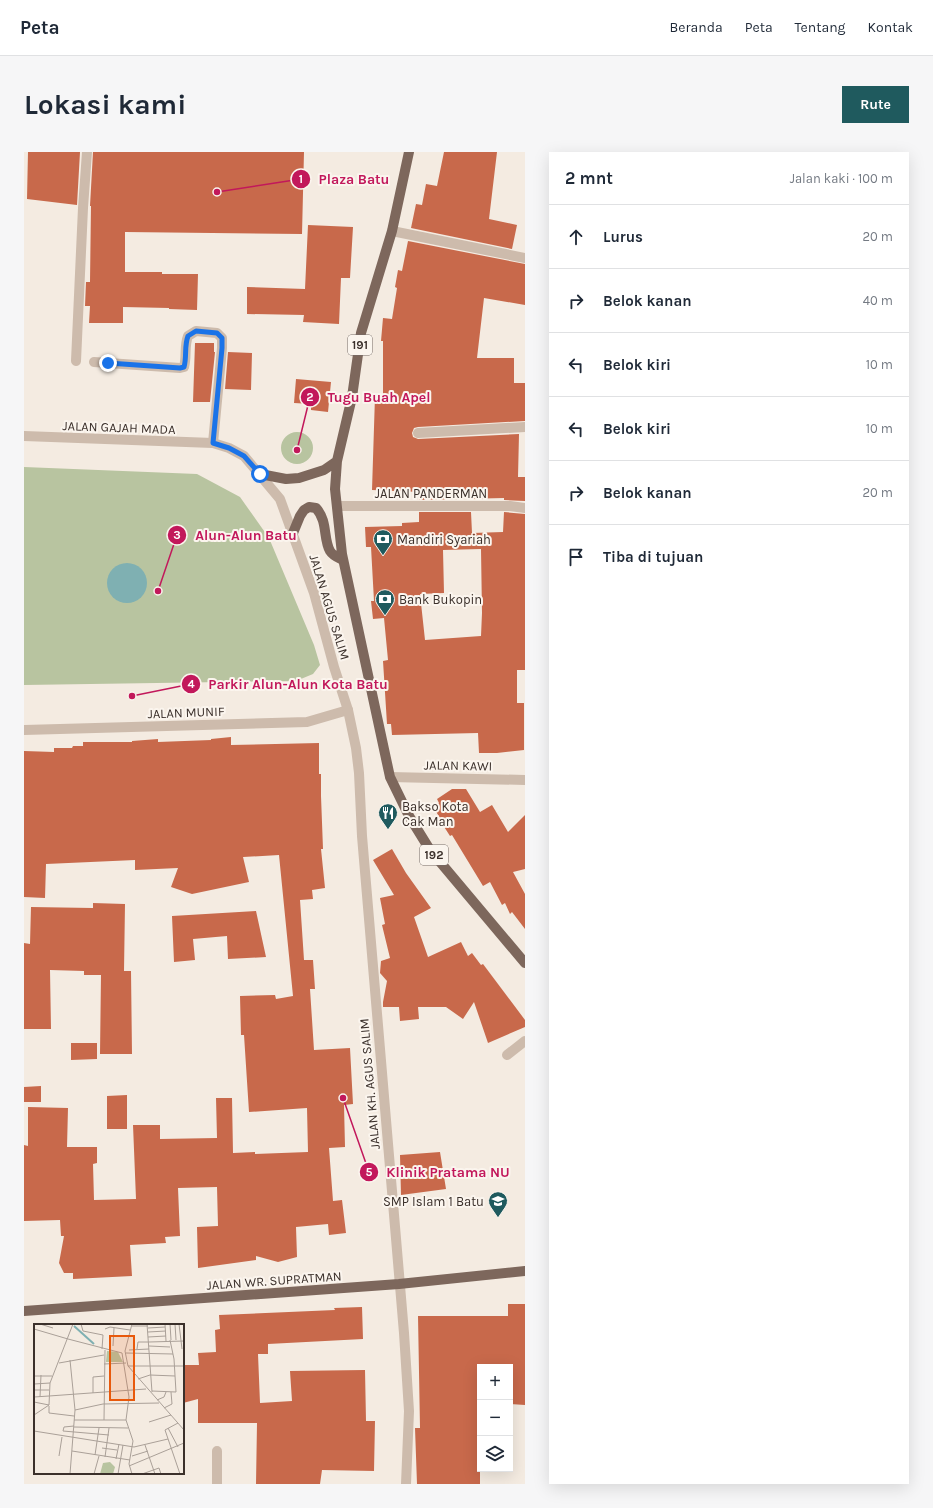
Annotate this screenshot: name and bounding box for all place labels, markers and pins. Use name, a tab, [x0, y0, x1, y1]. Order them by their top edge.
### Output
callout: Plaza Batu	[291, 166, 398, 192]
callout: Tugu Buah Apel	[300, 384, 439, 410]
callout: Alun-Alun Batu	[167, 522, 305, 548]
bank icon: Mandiri Syariah	[372, 528, 394, 556]
place label: Mandiri Syariah	[397, 532, 491, 547]
bank icon: Bank Bukopin	[374, 588, 396, 616]
place label: Bank Bukopin	[399, 592, 482, 607]
callout: Parkir Alun-Alun Kota Batu	[181, 671, 396, 697]
place label: Bakso Kota Cak Man	[402, 799, 469, 829]
restaurant icon: Bakso Kota Cak Man	[377, 802, 399, 830]
callout: Klinik Pratama NU	[359, 1159, 518, 1185]
school or university icon: SMP Islam 1 Batu	[487, 1190, 509, 1218]
place label: SMP Islam 1 Batu	[383, 1194, 484, 1209]

